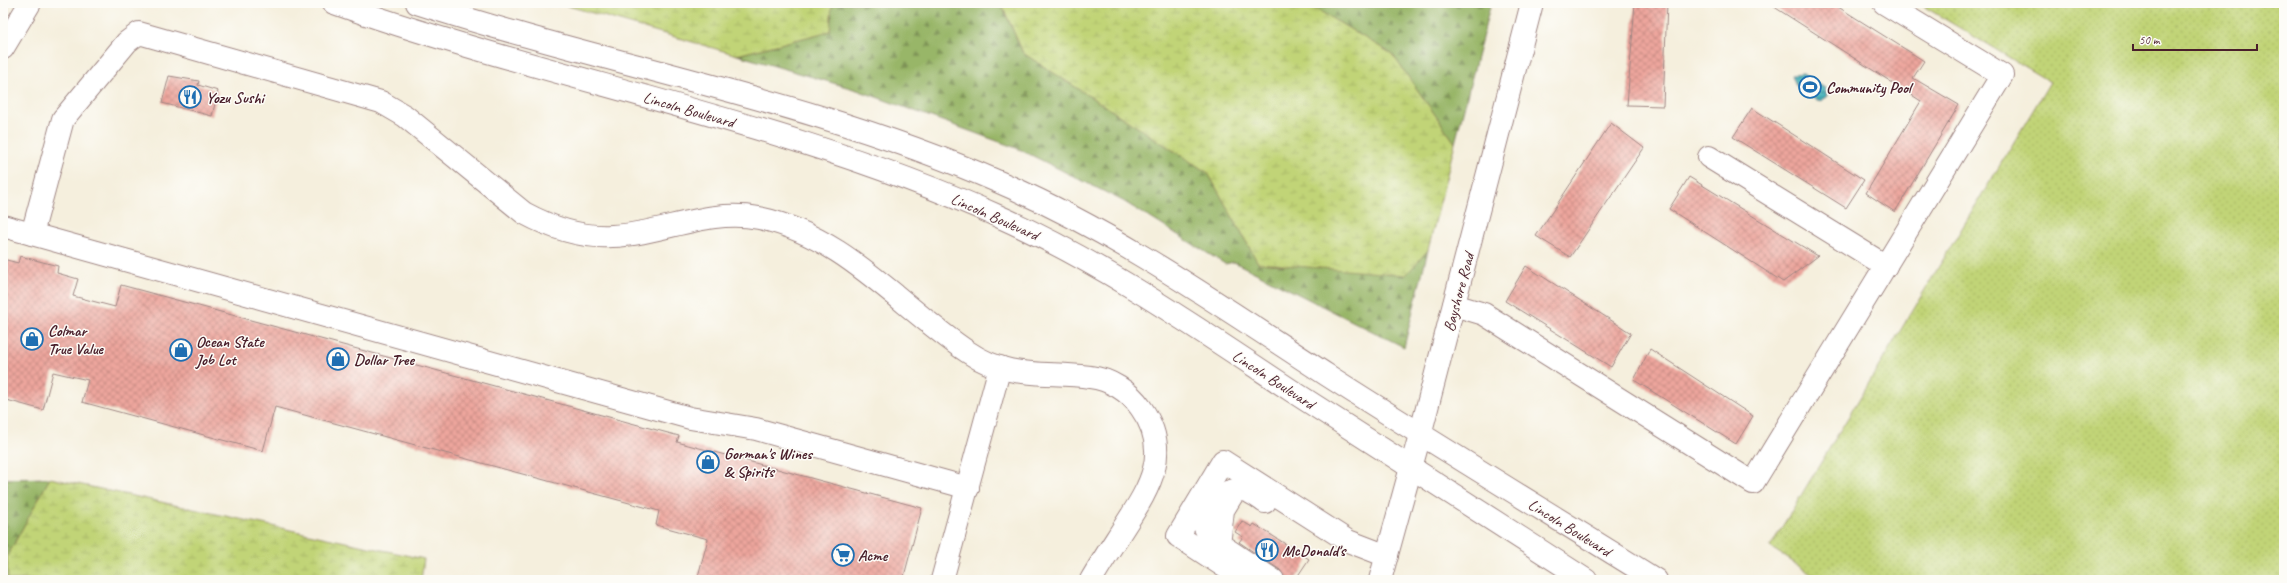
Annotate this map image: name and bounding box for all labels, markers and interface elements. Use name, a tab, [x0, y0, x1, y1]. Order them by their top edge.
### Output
scale bar	[2133, 26, 2257, 52]
text: 50 m	[2139, 32, 2161, 48]
sports icon: Community Pool	[1797, 74, 1823, 100]
place label: Community Pool	[1826, 78, 1914, 98]
restaurant icon: Yozu Sushi	[177, 84, 203, 110]
street label: Lincoln Boulevard	[641, 87, 739, 133]
place label: Yozu Sushi	[206, 88, 266, 108]
street label: Lincoln Boulevard	[948, 189, 1044, 246]
street label: Bayshore Road	[1439, 248, 1480, 334]
place label: Colmar True Value	[48, 321, 105, 359]
shop icon: Colmar True Value	[19, 326, 45, 352]
place label: Ocean State Job Lot	[195, 332, 265, 370]
shop icon: Ocean State Job Lot	[168, 337, 194, 363]
shop icon: Dollar Tree	[325, 346, 351, 372]
street label: Lincoln Boulevard	[1229, 346, 1321, 415]
place label: Dollar Tree	[354, 350, 415, 370]
place label: Gorman's Wines & Spirits	[724, 444, 813, 482]
shop icon: Gorman's Wines & Spirits	[695, 449, 721, 475]
street label: Lincoln Boulevard	[1524, 494, 1617, 563]
restaurant icon: McDonald's	[1254, 537, 1280, 563]
place label: McDonald's	[1282, 541, 1347, 561]
supermarket icon: Acme	[830, 542, 856, 568]
place label: Acme	[858, 546, 889, 566]

